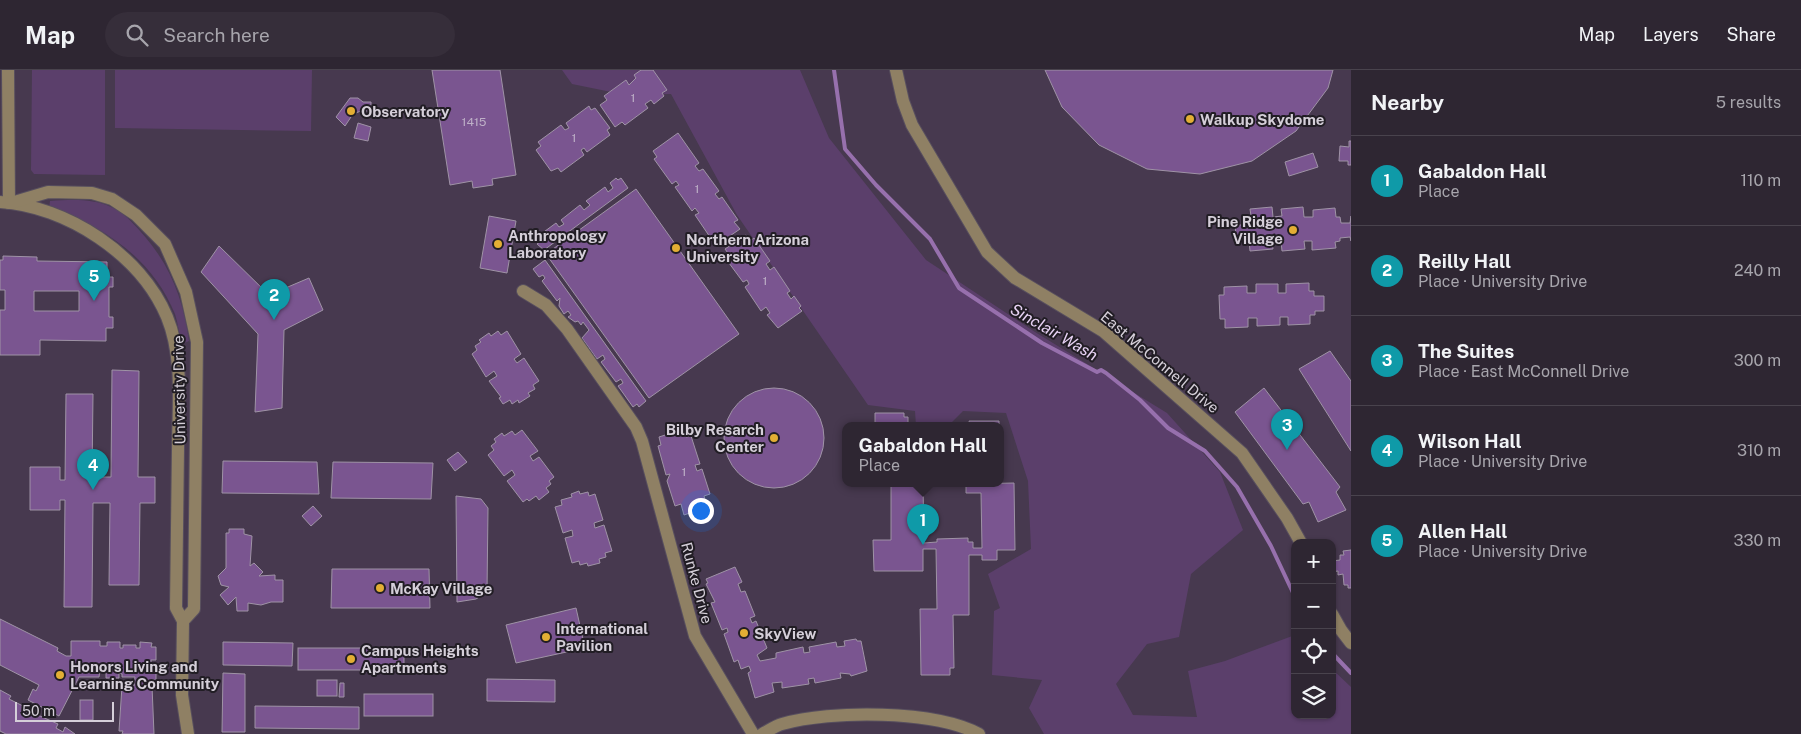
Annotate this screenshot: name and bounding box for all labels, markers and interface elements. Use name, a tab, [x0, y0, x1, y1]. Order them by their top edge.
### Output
search box	[105, 12, 455, 57]
text: Map	[25, 21, 75, 49]
icon: search	[123, 21, 151, 49]
text: Search here	[163, 24, 270, 46]
text: Map	[1579, 24, 1615, 45]
text: Layers	[1643, 24, 1699, 45]
text: Share	[1727, 24, 1776, 45]
text: Nearby	[1371, 90, 1444, 115]
house number: 1	[631, 91, 635, 105]
text: 5 results	[1716, 93, 1781, 112]
place label: Observatory	[361, 103, 450, 120]
marker: Observatory	[345, 105, 357, 117]
place label: Walkup Skydome	[1200, 111, 1324, 128]
marker: Walkup Skydome	[1184, 113, 1196, 125]
house number: 1415	[462, 115, 487, 129]
house number: 1	[572, 131, 576, 145]
text: Gabaldon Hall	[1418, 160, 1547, 182]
text: 1	[1384, 171, 1390, 190]
text: 110 m	[1740, 171, 1781, 190]
house number: 1	[695, 182, 699, 196]
text: Place	[1418, 182, 1460, 201]
place label: Pine Ridge Village	[1207, 213, 1283, 247]
marker: Pine Ridge Village	[1287, 224, 1299, 236]
place label: Anthropology Laboratory	[508, 227, 607, 261]
place label: Northern Arizona University	[686, 231, 809, 265]
marker: Anthropology Laboratory	[492, 238, 504, 250]
marker: Northern Arizona University	[670, 242, 682, 254]
text: Reilly Hall	[1418, 250, 1511, 272]
pin: 5	[78, 260, 110, 301]
text: 2	[1382, 261, 1392, 280]
text: 240 m	[1734, 261, 1781, 280]
text: Place · University Drive	[1418, 272, 1587, 291]
house number: 1	[763, 274, 767, 288]
pin: 2	[258, 279, 290, 320]
water label: Sinclair Wash	[1007, 299, 1101, 365]
street label: East McConnell Drive	[1098, 308, 1222, 416]
street label: University Drive	[170, 335, 188, 445]
text: The Suites	[1418, 340, 1514, 362]
text: 3	[1382, 351, 1392, 370]
text: 300 m	[1734, 351, 1781, 370]
text: Place · East McConnell Drive	[1418, 362, 1629, 381]
pin: 3	[1271, 409, 1303, 450]
place label: Bilby Resarch Center	[666, 421, 764, 455]
popup	[842, 422, 1004, 487]
text: Wilson Hall	[1418, 430, 1522, 452]
marker: Bilby Resarch Center	[768, 432, 780, 444]
text: Gabaldon Hall	[859, 434, 987, 456]
text: 4	[1382, 441, 1392, 460]
text: 310 m	[1737, 441, 1781, 460]
pin: 4	[77, 449, 109, 490]
text: Place · University Drive	[1418, 452, 1587, 471]
text: Place	[859, 456, 900, 475]
house number: 1	[682, 465, 686, 479]
your location	[688, 498, 714, 524]
pin: 1	[907, 504, 939, 545]
text: Allen Hall	[1418, 520, 1508, 542]
text: 5	[1382, 531, 1392, 550]
text: 330 m	[1734, 531, 1781, 550]
map controls	[1291, 539, 1336, 719]
button: +	[1291, 539, 1336, 584]
street label: Runke Drive	[678, 540, 716, 626]
text: Place · University Drive	[1418, 542, 1587, 561]
place label: McKay Village	[390, 580, 492, 597]
marker: McKay Village	[374, 582, 386, 594]
button: −	[1291, 584, 1336, 629]
place label: International Pavilion	[556, 620, 648, 654]
place label: SkyView	[754, 625, 816, 642]
marker: SkyView	[738, 627, 750, 639]
button: locate	[1291, 629, 1336, 674]
marker: International Pavilion	[540, 631, 552, 643]
place label: Campus Heights Apartments	[361, 642, 479, 676]
marker: Campus Heights Apartments	[345, 653, 357, 665]
place label: Honors Living and Learning Community	[70, 658, 220, 692]
marker: Honors Living and Learning Community	[54, 669, 66, 681]
button: layers	[1291, 674, 1336, 719]
scale bar	[15, 699, 114, 722]
text: 50 m	[22, 703, 55, 719]

